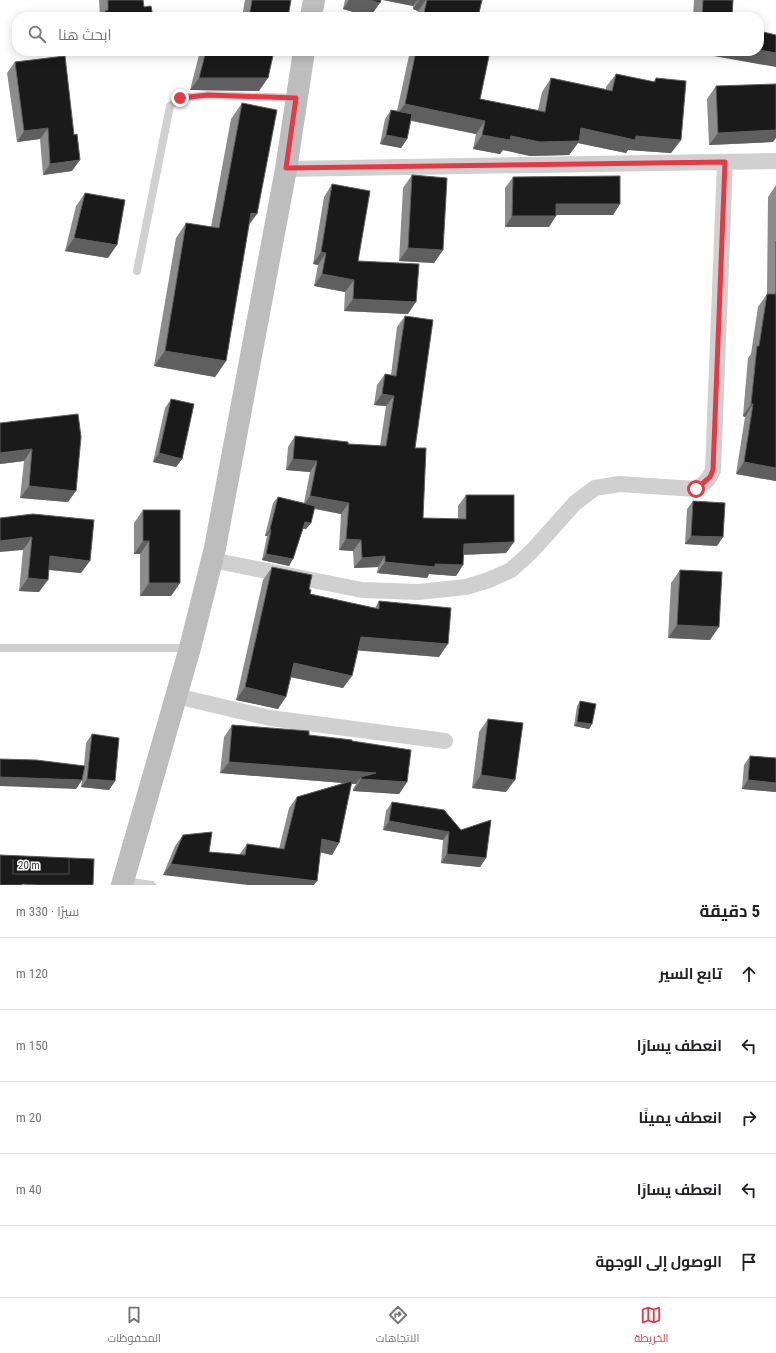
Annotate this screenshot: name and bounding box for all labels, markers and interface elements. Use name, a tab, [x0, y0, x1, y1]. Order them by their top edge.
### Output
search box	[12, 12, 764, 56]
icon: search	[26, 23, 48, 45]
text: ابحث هنا	[58, 26, 112, 44]
route end	[171, 89, 189, 107]
route start	[687, 480, 705, 498]
scale bar	[12, 857, 70, 876]
text: 20 m	[18, 859, 40, 872]
text: 5 دقيقة	[699, 901, 760, 921]
text: سيرًا · 330 m	[16, 904, 79, 919]
icon: ahead	[738, 963, 760, 985]
text: تابع السير	[659, 965, 722, 983]
text: 120 m	[16, 966, 48, 981]
icon: left	[738, 1035, 760, 1057]
text: انعطف يسارًا	[637, 1037, 722, 1055]
text: 150 m	[16, 1038, 48, 1053]
icon: right	[738, 1107, 760, 1129]
text: انعطف يمينًا	[639, 1109, 722, 1127]
text: 20 m	[16, 1110, 42, 1125]
icon: left	[738, 1179, 760, 1201]
text: انعطف يسارًا	[637, 1181, 722, 1199]
text: 40 m	[16, 1182, 42, 1197]
icon: arrive	[738, 1251, 760, 1273]
text: الوصول إلى الوجهة	[596, 1253, 722, 1271]
tab: المحفوظات	[107, 1304, 161, 1348]
tab: الاتجاهات	[376, 1304, 419, 1348]
tab: الخريطة	[634, 1304, 669, 1348]

